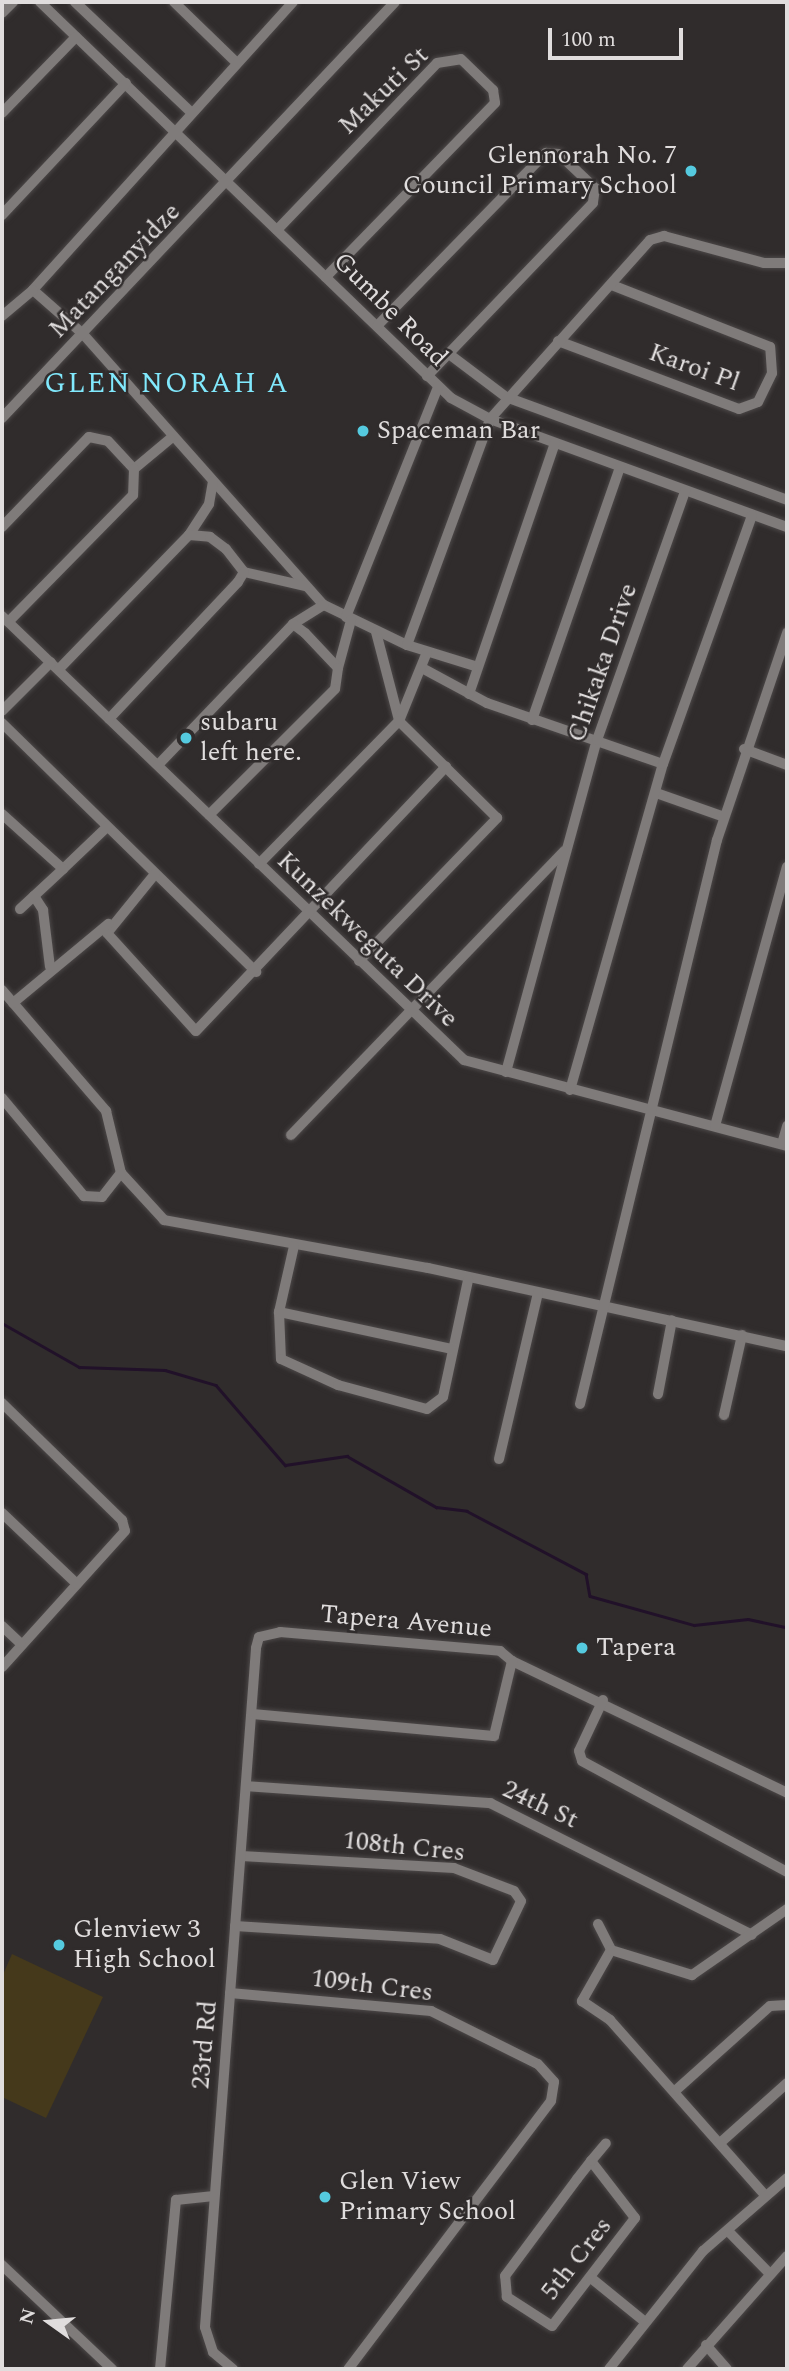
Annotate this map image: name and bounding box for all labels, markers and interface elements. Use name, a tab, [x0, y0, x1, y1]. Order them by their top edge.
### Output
scale bar	[551, 14, 686, 58]
text: 100 m	[561, 24, 616, 56]
street label: Makuti St	[332, 40, 436, 142]
place label: Glennorah No. 7 Council Primary School	[403, 140, 677, 202]
marker: Glennorah No. 7 Council Primary School	[683, 163, 699, 179]
street label: Matanganyidze	[43, 197, 187, 345]
street label: Gumbe Road	[326, 246, 454, 374]
street label: Karoi Pl	[644, 337, 744, 399]
district label: GLEN NORAH A	[46, 367, 288, 401]
place label: Spaceman Bar	[377, 415, 540, 447]
marker: Spaceman Bar	[355, 423, 371, 439]
street label: Chikaka Drive	[561, 580, 645, 746]
place label: subaru left here.	[200, 707, 302, 768]
marker: subaru left here.	[178, 730, 194, 746]
street label: Kunzekweguta Drive	[270, 845, 464, 1035]
street label: Tapera Avenue	[319, 1599, 493, 1645]
place label: Tapera	[596, 1632, 676, 1664]
marker: Tapera	[574, 1640, 590, 1656]
street label: 24th St	[497, 1774, 583, 1836]
street label: 108th Cres	[341, 1825, 467, 1869]
place label: Glenview 3 High School	[73, 1914, 216, 1976]
marker: Glenview 3 High School	[51, 1937, 67, 1953]
street label: 109th Cres	[309, 1963, 435, 2009]
street label: 23rd Rd	[186, 1999, 224, 2091]
place label: Glen View Primary School	[339, 2166, 516, 2228]
marker: Glen View Primary School	[317, 2189, 333, 2205]
street label: 5th Cres	[535, 2211, 619, 2307]
north arrow	[14, 2287, 84, 2357]
text: N	[12, 2305, 44, 2328]

